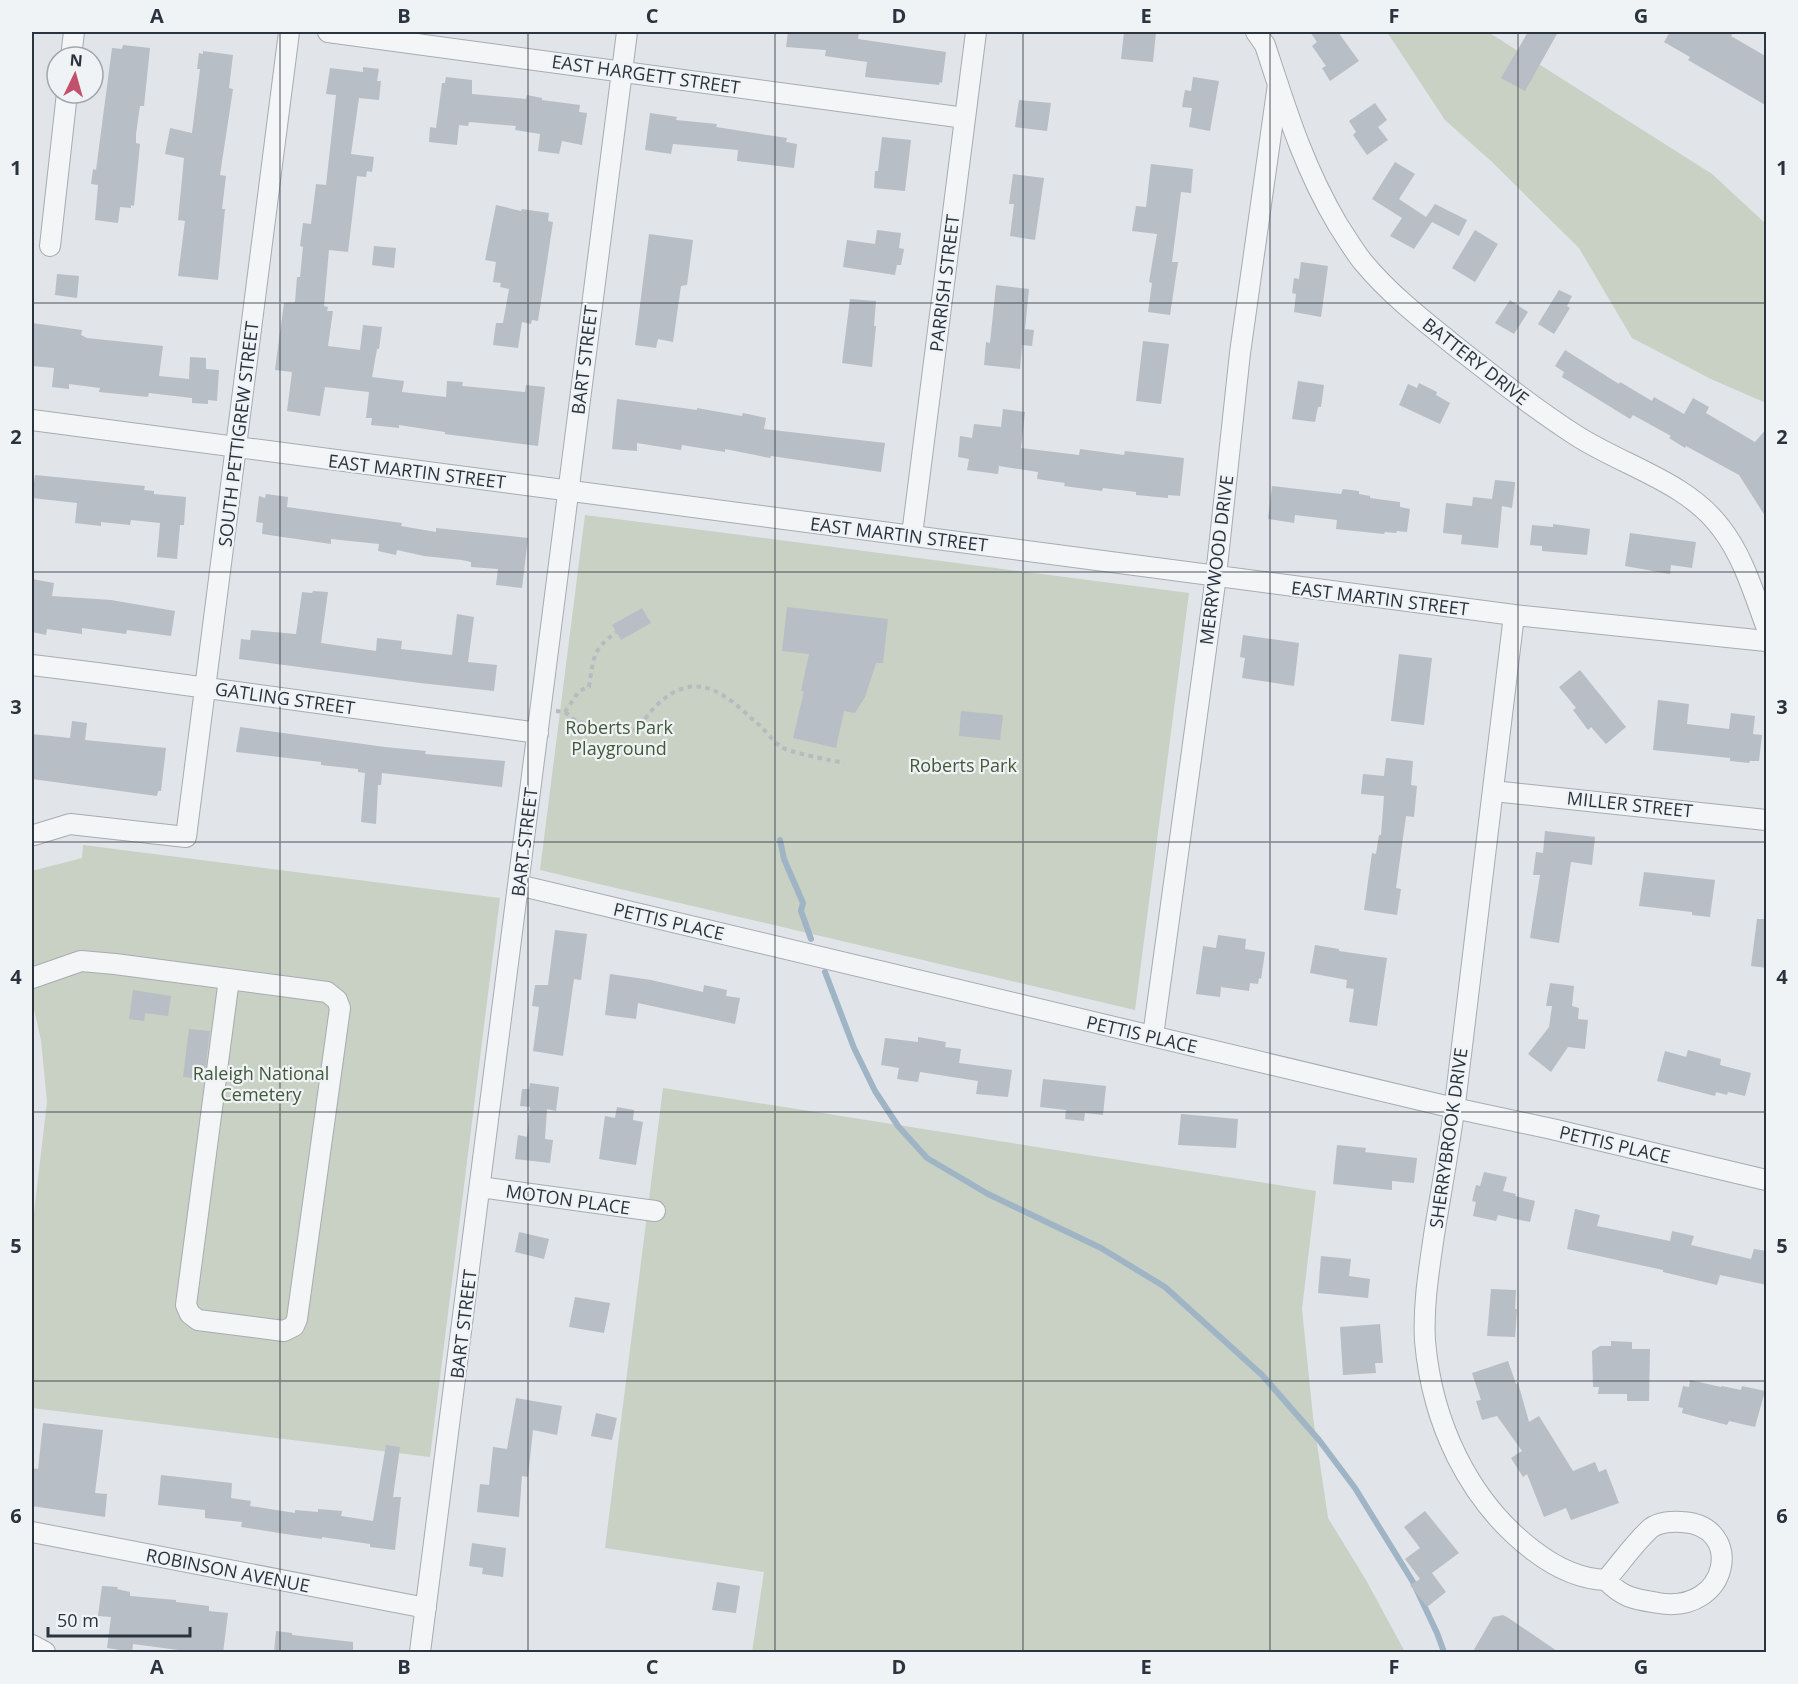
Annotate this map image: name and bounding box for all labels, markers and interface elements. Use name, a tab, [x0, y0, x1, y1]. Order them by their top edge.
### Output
text: A	[150, 2, 164, 29]
text: B	[397, 2, 411, 29]
text: C	[646, 2, 659, 29]
text: D	[892, 2, 906, 29]
text: E	[1140, 2, 1152, 29]
text: F	[1389, 2, 1399, 29]
text: G	[1634, 2, 1648, 29]
north arrow	[45, 45, 105, 105]
text: N	[69, 49, 84, 72]
street label: EAST HARGETT STREET	[550, 49, 742, 99]
text: 1	[10, 154, 22, 181]
text: 1	[1776, 154, 1788, 181]
street label: PARRISH STREET	[924, 213, 964, 353]
street label: BART STREET	[565, 304, 603, 416]
street label: BATTERY DRIVE	[1418, 312, 1534, 410]
street label: SOUTH PETTIGREW STREET	[212, 320, 264, 548]
text: 2	[10, 423, 22, 450]
text: 2	[1776, 423, 1788, 450]
street label: EAST MARTIN STREET	[327, 448, 507, 494]
street label: MERRYWOOD DRIVE	[1194, 474, 1238, 646]
street label: EAST MARTIN STREET	[809, 511, 989, 557]
street label: EAST MARTIN STREET	[1290, 575, 1470, 621]
street label: GATLING STREET	[214, 676, 357, 720]
text: 3	[10, 693, 22, 720]
text: 3	[1776, 693, 1788, 720]
park label: Roberts Park Playground	[565, 715, 673, 760]
park label: Roberts Park	[909, 753, 1017, 777]
street label: MILLER STREET	[1566, 785, 1694, 823]
street label: BART STREET	[505, 786, 543, 898]
street label: PETTIS PLACE	[611, 897, 727, 945]
text: 4	[10, 963, 22, 990]
text: 4	[1776, 963, 1788, 990]
street label: PETTIS PLACE	[1084, 1010, 1200, 1058]
street label: SHERRYBROOK DRIVE	[1423, 1046, 1473, 1230]
park label: Raleigh National Cemetery	[193, 1061, 329, 1106]
street label: PETTIS PLACE	[1557, 1120, 1673, 1168]
street label: MOTON PLACE	[504, 1178, 632, 1220]
text: 5	[10, 1232, 22, 1259]
text: 5	[1776, 1232, 1788, 1259]
street label: BART STREET	[444, 1268, 482, 1380]
text: 6	[10, 1502, 22, 1529]
text: 6	[1776, 1502, 1788, 1529]
street label: ROBINSON AVENUE	[144, 1542, 312, 1598]
scale bar	[48, 1600, 190, 1638]
text: 50 m	[57, 1608, 99, 1632]
text: A	[150, 1653, 164, 1680]
text: B	[397, 1653, 411, 1680]
text: C	[646, 1653, 659, 1680]
text: D	[892, 1653, 906, 1680]
text: E	[1140, 1653, 1152, 1680]
text: F	[1389, 1653, 1399, 1680]
text: G	[1634, 1653, 1648, 1680]

